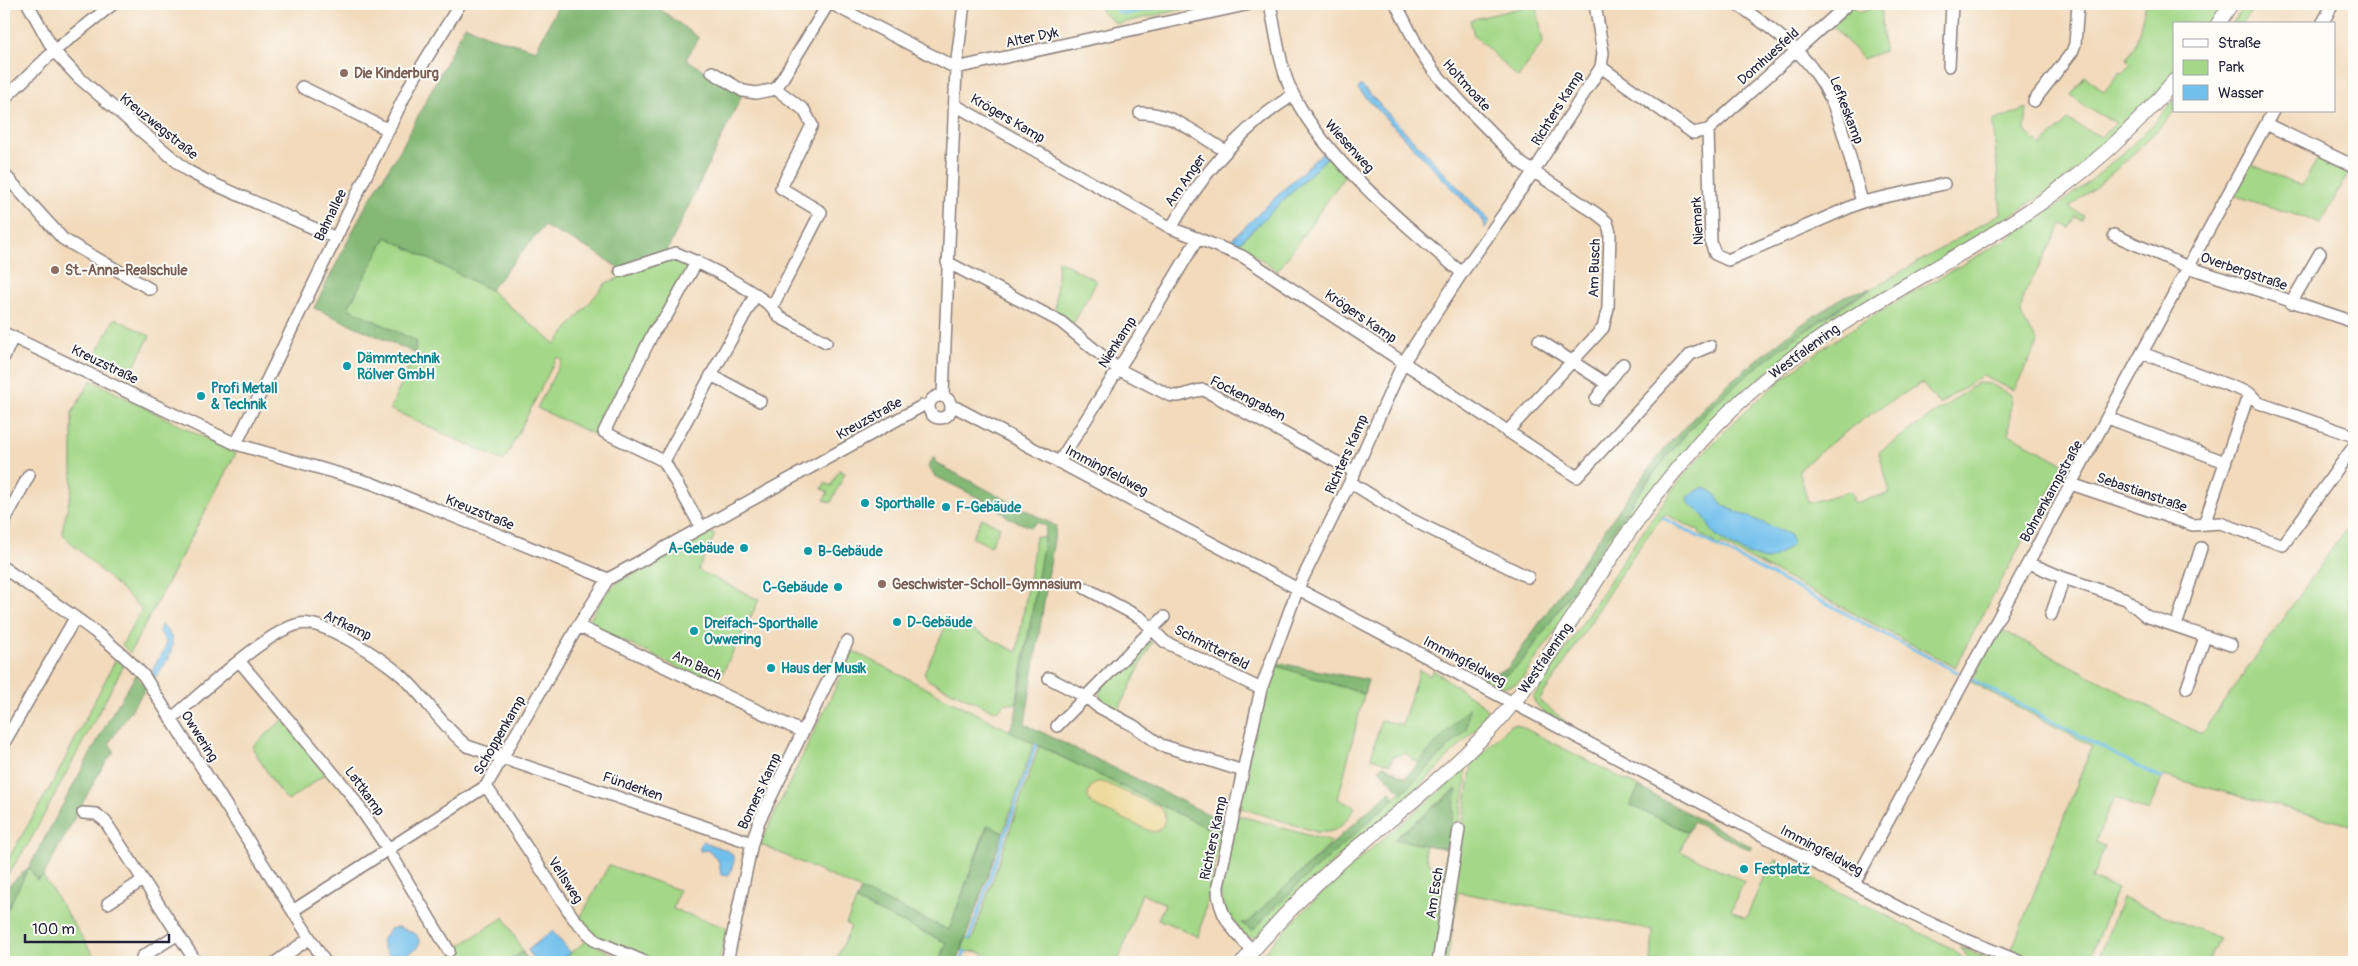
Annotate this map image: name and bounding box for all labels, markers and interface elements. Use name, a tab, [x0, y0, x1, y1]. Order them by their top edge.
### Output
legend	[2173, 22, 2336, 112]
street label: Alter Dyk	[1004, 24, 1060, 51]
street label: Domhuesfeld	[1734, 24, 1803, 88]
text: Straße	[2218, 34, 2261, 53]
street label: Holtmoate	[1439, 56, 1494, 115]
text: Park	[2218, 58, 2245, 77]
place label: Die Kinderburg	[354, 65, 439, 82]
marker: Die Kinderburg	[338, 67, 350, 79]
street label: Richters Kamp	[1528, 67, 1587, 149]
street label: Lefkeskamp	[1826, 74, 1867, 147]
text: Wasser	[2218, 84, 2265, 103]
street label: Kreuzwegstraße	[116, 90, 201, 163]
street label: Krögers Kamp	[967, 90, 1048, 147]
street label: Wiesenweg	[1321, 116, 1378, 176]
street label: Am Anger	[1161, 151, 1210, 210]
street label: Bahnallee	[311, 186, 350, 244]
street label: Niemark	[1688, 196, 1707, 246]
street label: Am Busch	[1585, 238, 1604, 298]
street label: Overbergstraße	[2198, 249, 2290, 294]
place label: St.-Anna-Realschule	[65, 262, 188, 279]
marker: St.-Anna-Realschule	[49, 264, 61, 276]
street label: Krögers Kamp	[1321, 286, 1400, 347]
street label: Nienkamp	[1095, 313, 1141, 371]
street label: Westfalenring	[1766, 320, 1843, 383]
street label: Kreuzstraße	[69, 341, 141, 388]
place label: Dämmtechnik Rölver GmbH	[357, 350, 440, 383]
marker: Dämmtechnik Rölver GmbH	[341, 360, 353, 372]
street label: Fockengraben	[1207, 372, 1289, 425]
place label: Profi Metall & Technik	[211, 380, 278, 413]
marker: Profi Metall & Technik	[195, 390, 207, 402]
street label: Kreuzstraße	[833, 393, 905, 443]
street label: Richters Kamp	[1321, 412, 1372, 497]
street label: Bohnenkampstraße	[2016, 437, 2087, 545]
street label: Immingfeldweg	[1062, 441, 1151, 499]
street label: Sebastianstraße	[2094, 469, 2189, 516]
street label: Kreuzstraße	[443, 491, 517, 534]
place label: Sporthalle	[875, 495, 936, 512]
marker: Sporthalle	[859, 497, 871, 509]
place label: F-Gebäude	[956, 499, 1022, 516]
marker: F-Gebäude	[940, 501, 952, 513]
place label: A-Gebäude	[668, 540, 735, 557]
marker: A-Gebäude	[738, 542, 750, 554]
place label: B-Gebäude	[818, 543, 884, 560]
marker: B-Gebäude	[802, 545, 814, 557]
place label: Geschwister-Scholl-Gymnasium	[892, 576, 1082, 593]
marker: Geschwister-Scholl-Gymnasium	[876, 578, 888, 590]
place label: C-Gebäude	[763, 579, 829, 596]
marker: C-Gebäude	[832, 581, 844, 593]
street label: Arfkamp	[321, 607, 375, 644]
place label: D-Gebäude	[907, 614, 974, 631]
place label: Dreifach-Sporthalle Owwering	[704, 615, 819, 648]
marker: D-Gebäude	[891, 616, 903, 628]
street label: Westfalenring	[1515, 620, 1576, 697]
street label: Schmitterfeld	[1171, 621, 1252, 674]
marker: Dreifach-Sporthalle Owwering	[688, 625, 700, 637]
street label: Immingfeldweg	[1420, 632, 1509, 690]
street label: Am Bach	[669, 647, 724, 684]
place label: Haus der Musik	[781, 660, 866, 677]
marker: Haus der Musik	[765, 662, 777, 674]
street label: Schoppenkamp	[470, 692, 529, 778]
street label: Owwering	[177, 708, 222, 765]
street label: Bomers Kamp	[734, 750, 785, 832]
street label: Lattkamp	[341, 763, 388, 820]
street label: Fünderken	[600, 768, 665, 805]
street label: Richters Kamp	[1196, 794, 1231, 881]
street label: Immingfeldweg	[1777, 821, 1866, 879]
street label: Vellsweg	[544, 854, 587, 907]
place label: Festplatz	[1754, 861, 1810, 878]
marker: Festplatz	[1738, 863, 1750, 875]
street label: Am Esch	[1422, 866, 1447, 920]
scale bar	[25, 911, 169, 943]
text: 100 m	[32, 920, 75, 939]

